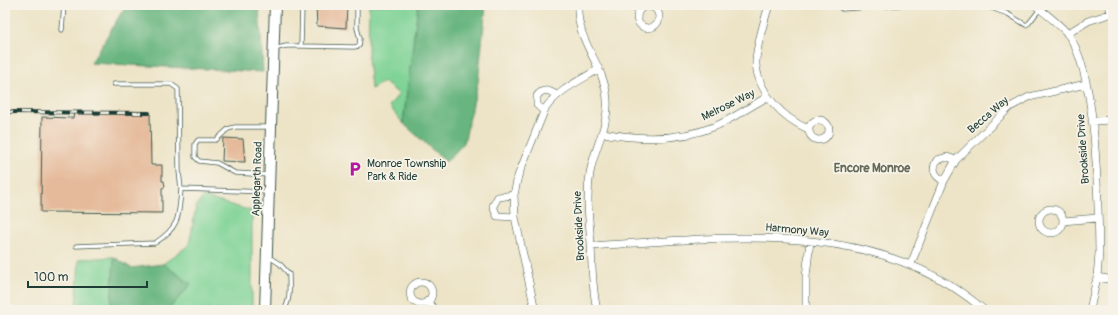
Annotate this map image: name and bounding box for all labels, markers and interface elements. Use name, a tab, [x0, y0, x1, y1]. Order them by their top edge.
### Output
street label: Melrose Way	[699, 86, 757, 123]
street label: Becca Way	[965, 94, 1011, 136]
street label: Brookside Drive	[1074, 113, 1092, 184]
street label: Applegarth Road	[249, 141, 265, 217]
place label: Monroe Township Park & Ride	[367, 157, 447, 183]
parking icon: Monroe Township Park & Ride	[346, 160, 364, 178]
district label: Encore Monroe	[834, 161, 911, 176]
street label: Brookside Drive	[571, 190, 587, 261]
street label: Harmony Way	[765, 221, 830, 239]
scale bar	[28, 263, 147, 289]
text: 100 m	[34, 270, 69, 285]

